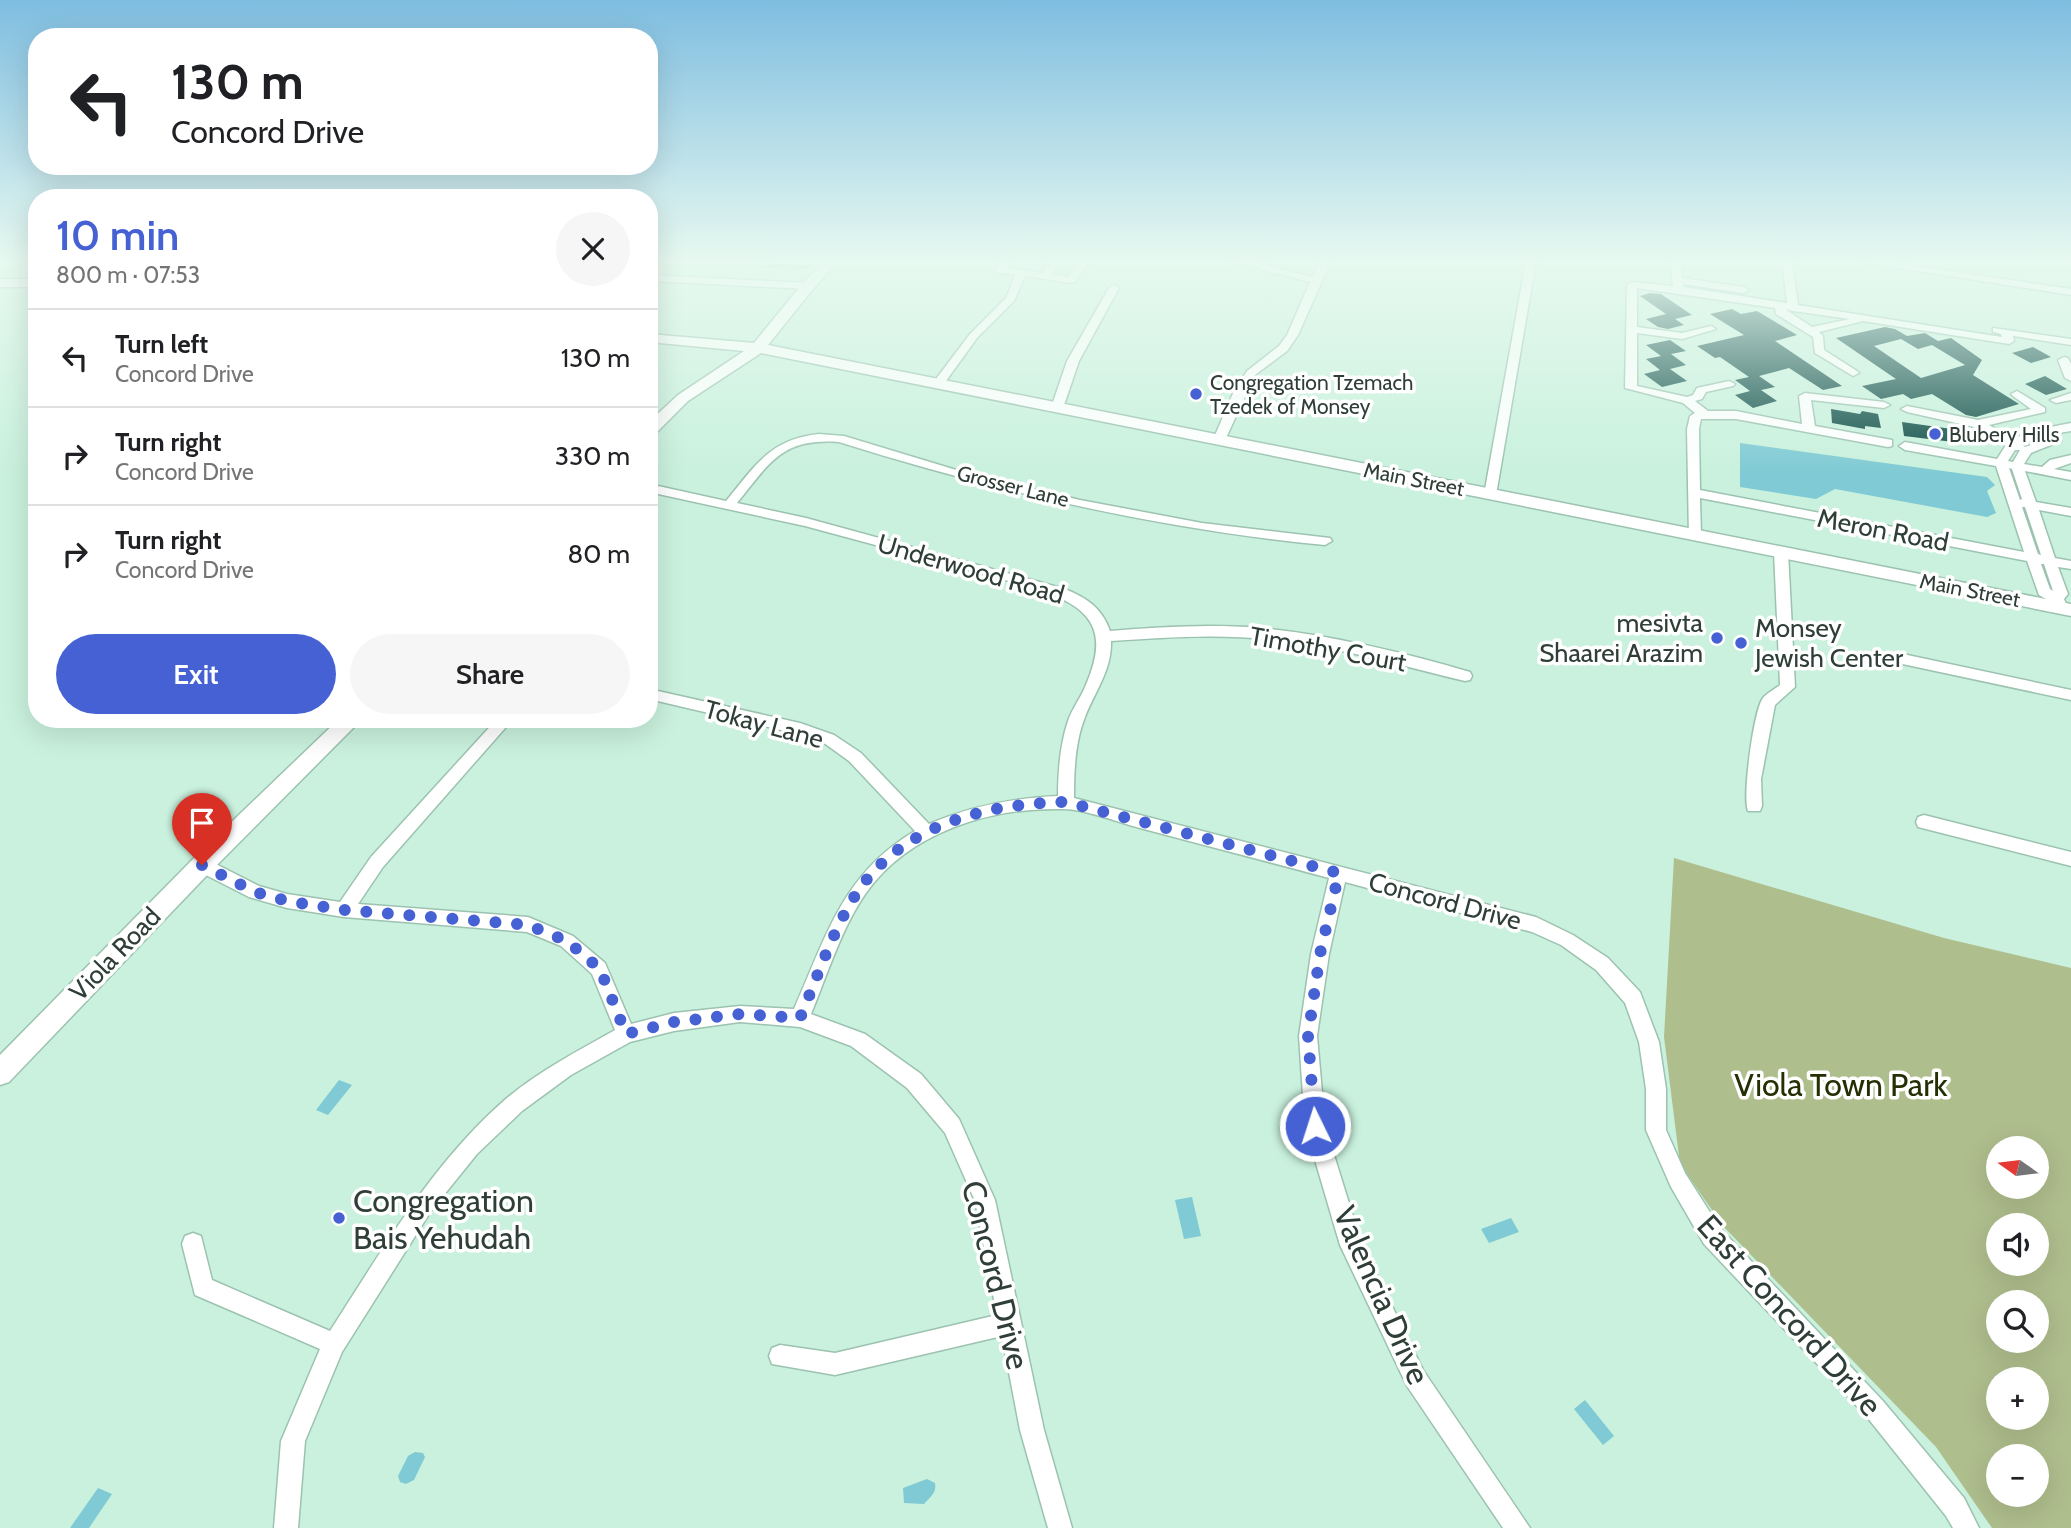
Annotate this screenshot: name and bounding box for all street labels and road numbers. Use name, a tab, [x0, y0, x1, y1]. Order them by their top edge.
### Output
street label: Main Street	[1362, 457, 1466, 501]
street label: Grosser Lane	[954, 460, 1072, 512]
street label: Meron Road	[1815, 502, 1951, 558]
street label: Underwood Road	[874, 527, 1068, 611]
street label: Main Street	[1918, 568, 2022, 612]
street label: Timothy Court	[1247, 620, 1409, 679]
street label: Tokay Lane	[701, 693, 827, 755]
street label: Concord Drive	[1365, 865, 1525, 937]
street label: Viola Road	[63, 901, 167, 1007]
street label: Concord Drive	[954, 1177, 1038, 1373]
street label: Valencia Drive	[1325, 1200, 1439, 1390]
street label: East Concord Drive	[1689, 1206, 1891, 1424]

